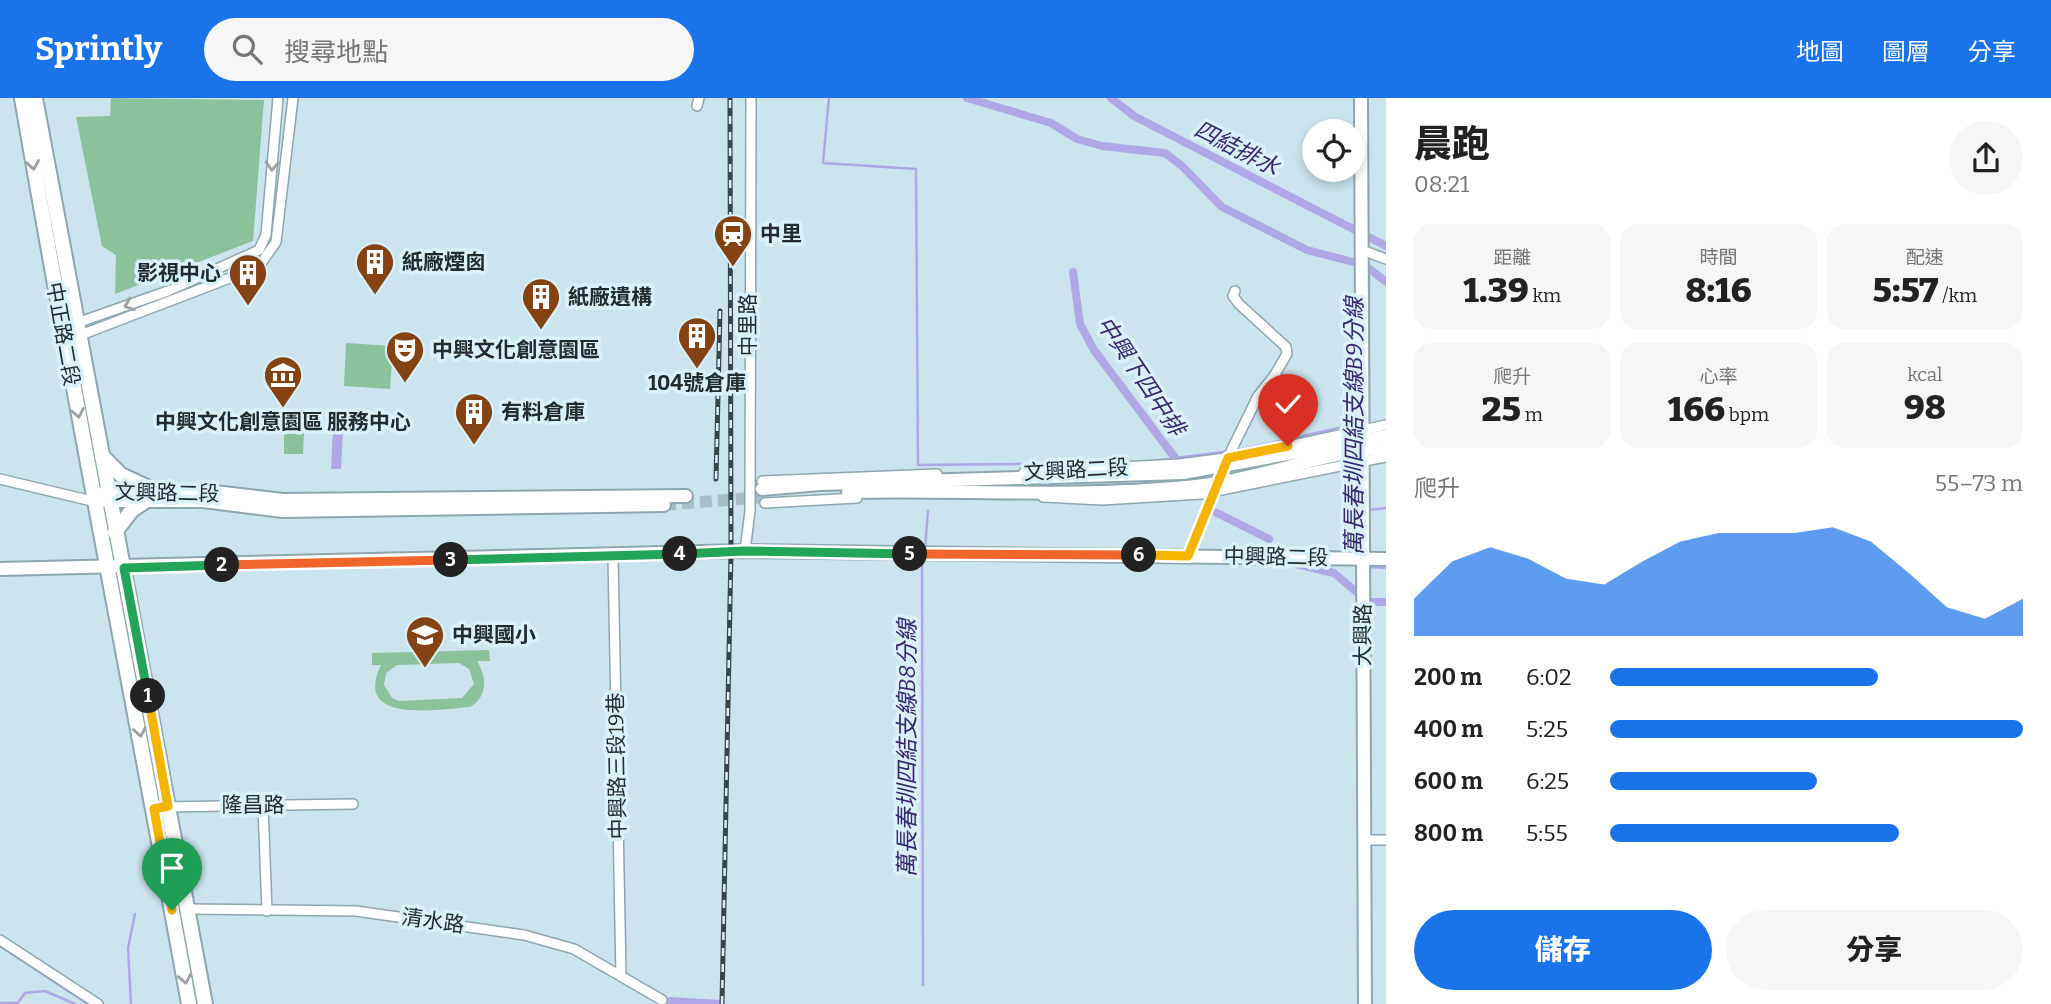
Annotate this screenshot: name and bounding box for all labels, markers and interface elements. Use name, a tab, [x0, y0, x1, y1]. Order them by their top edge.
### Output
search box	[204, 18, 694, 81]
text: Sprintly	[35, 29, 162, 69]
icon: search	[228, 30, 266, 68]
text: 搜尋地點	[284, 37, 388, 68]
text: 地圖	[1796, 38, 1844, 66]
text: 圖層	[1882, 38, 1930, 66]
text: 分享	[1968, 38, 2016, 66]
water label: 四結排水	[1190, 115, 1285, 182]
map controls	[1302, 119, 1365, 182]
button: locate	[1302, 119, 1365, 182]
text: 晨跑	[1414, 121, 1490, 167]
button: share	[1949, 121, 2023, 195]
one-way arrow	[25, 159, 40, 171]
one-way arrow	[265, 161, 280, 172]
text: 08:21	[1414, 170, 1469, 198]
station icon: 中里	[712, 213, 754, 268]
place label: 中里	[760, 221, 802, 247]
building icon: 紙廠煙囪	[354, 241, 396, 296]
text: 距離	[1493, 246, 1531, 269]
text: 時間	[1699, 246, 1738, 269]
text: 配速	[1906, 246, 1944, 269]
place label: 紙廠煙囪	[402, 249, 486, 275]
building icon: 影視中心	[227, 252, 269, 307]
place label: 影視中心	[137, 260, 221, 286]
text: 1.39	[1463, 269, 1529, 311]
text: 8:16	[1686, 269, 1751, 311]
text: 5:57	[1873, 269, 1938, 311]
building icon: 紙廠遺構	[520, 276, 562, 331]
street label: 中正路二段	[41, 280, 85, 388]
place label: 紙廠遺構	[568, 284, 652, 310]
text: km	[1529, 284, 1561, 307]
text: /km	[1938, 284, 1977, 307]
street label: 中里路	[735, 294, 761, 357]
water label: 萬長春圳四結支線B9分線	[1340, 294, 1368, 555]
one-way arrow	[124, 297, 136, 311]
water label: 中興下四中排	[1091, 311, 1193, 444]
building icon: 104號倉庫	[676, 315, 718, 370]
theatre icon: 中興文化創意園區	[384, 329, 426, 384]
place label: 中興文化創意園區	[432, 337, 600, 363]
museum icon: 中興文化創意園區 服務中心	[262, 354, 304, 409]
text: kcal	[1907, 363, 1943, 386]
text: 爬升	[1493, 365, 1531, 388]
text: 心率	[1699, 365, 1738, 388]
place label: 104號倉庫	[648, 370, 746, 396]
pin	[1258, 374, 1318, 446]
icon: check	[1269, 385, 1307, 423]
text: 98	[1904, 386, 1946, 428]
text: 25	[1482, 388, 1521, 430]
text: 166	[1668, 388, 1725, 430]
building icon: 有料倉庫	[453, 391, 495, 446]
place label: 有料倉庫	[501, 399, 585, 425]
text: m	[1521, 403, 1543, 426]
text: bpm	[1725, 403, 1769, 426]
one-way arrow	[69, 407, 84, 419]
place label: 中興文化創意園區 服務中心	[155, 409, 411, 435]
street label: 文興路二段	[1023, 454, 1129, 486]
text: 55–73 m	[1935, 469, 2023, 497]
text: 爬升	[1414, 474, 1460, 502]
street label: 文興路二段	[114, 479, 220, 507]
pin: 4	[662, 536, 698, 572]
pin: 5	[892, 536, 928, 572]
pin: 6	[1122, 538, 1156, 573]
pin: 3	[434, 542, 468, 578]
text: 4	[674, 542, 685, 565]
text: 5	[904, 542, 915, 565]
text: 6	[1133, 543, 1144, 566]
street label: 中興路二段	[1223, 543, 1329, 571]
pin: 2	[204, 547, 240, 582]
text: 3	[445, 548, 456, 571]
text: 2	[216, 553, 227, 576]
street label: 大興路	[1350, 604, 1376, 667]
school or university icon: 中興國小	[404, 614, 446, 669]
water label: 萬長春圳四結支線B8分線	[893, 616, 921, 877]
place label: 中興國小	[452, 622, 536, 648]
text: 200 m	[1414, 663, 1482, 691]
text: 6:02	[1526, 663, 1572, 691]
pin: 1	[130, 678, 166, 714]
text: 1	[143, 684, 152, 707]
street label: 中興路三段19巷	[603, 692, 631, 840]
text: 400 m	[1414, 715, 1483, 743]
text: 5:25	[1526, 715, 1568, 743]
one-way arrow	[132, 726, 147, 738]
text: 600 m	[1414, 767, 1483, 795]
text: 6:25	[1526, 767, 1569, 795]
street label: 隆昌路	[222, 792, 285, 818]
text: 800 m	[1414, 819, 1483, 847]
text: 5:55	[1526, 819, 1568, 847]
pin	[142, 838, 202, 910]
icon: arrive	[153, 849, 191, 887]
street label: 清水路	[400, 904, 466, 938]
button: 儲存	[1414, 910, 1712, 990]
button: 分享	[1726, 910, 2023, 990]
one-way arrow	[177, 974, 192, 985]

